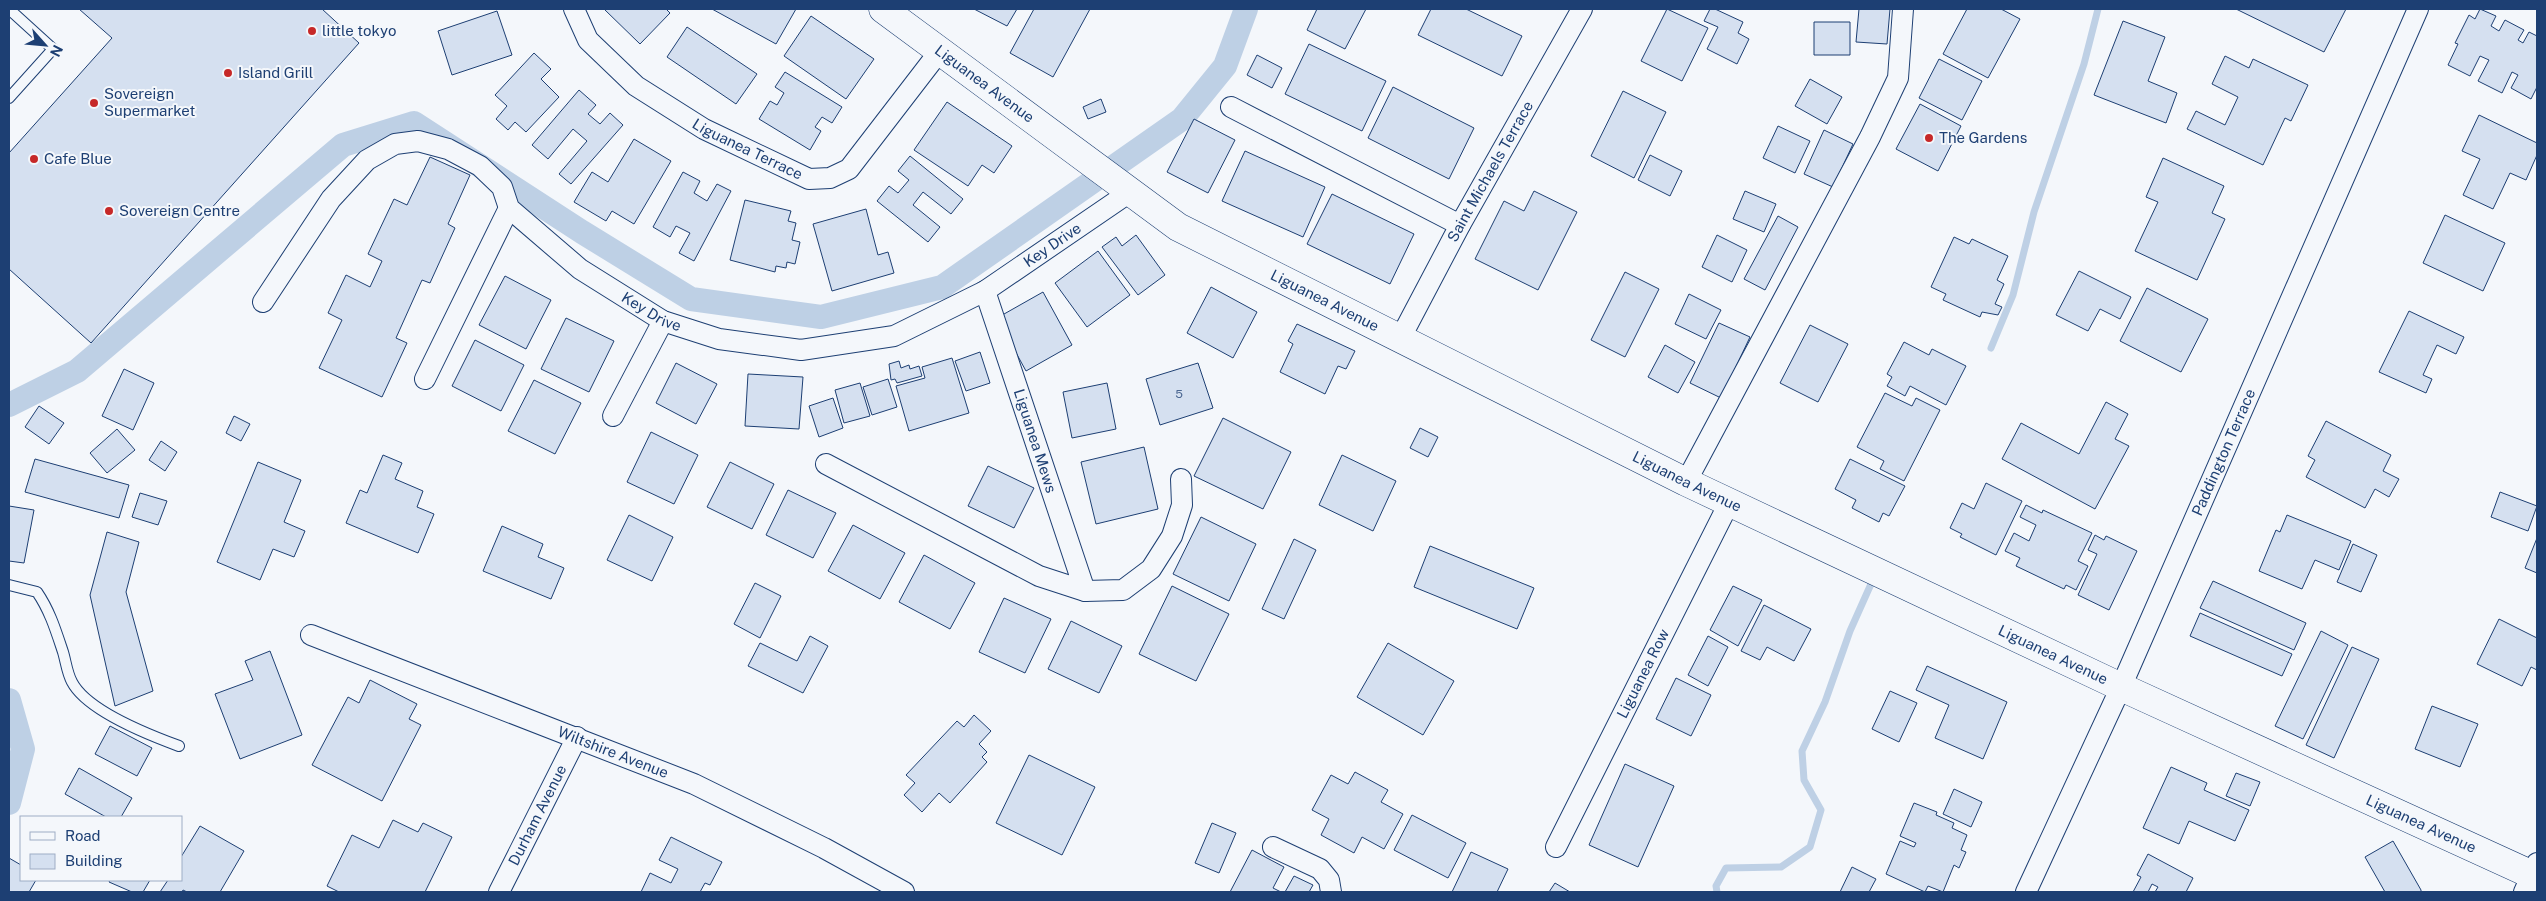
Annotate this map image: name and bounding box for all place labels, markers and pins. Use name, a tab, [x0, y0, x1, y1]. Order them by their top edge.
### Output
place label: little tokyo	[322, 22, 396, 39]
marker: little tokyo	[306, 25, 318, 37]
place label: Island Grill	[238, 64, 313, 81]
marker: Island Grill	[222, 67, 234, 79]
place label: Sovereign Supermarket	[104, 85, 195, 119]
marker: Sovereign Supermarket	[88, 97, 100, 109]
place label: The Gardens	[1939, 129, 2027, 146]
marker: The Gardens	[1923, 132, 1935, 144]
place label: Cafe Blue	[44, 150, 112, 167]
marker: Cafe Blue	[28, 153, 40, 165]
place label: Sovereign Centre	[119, 202, 240, 219]
marker: Sovereign Centre	[103, 205, 115, 217]

